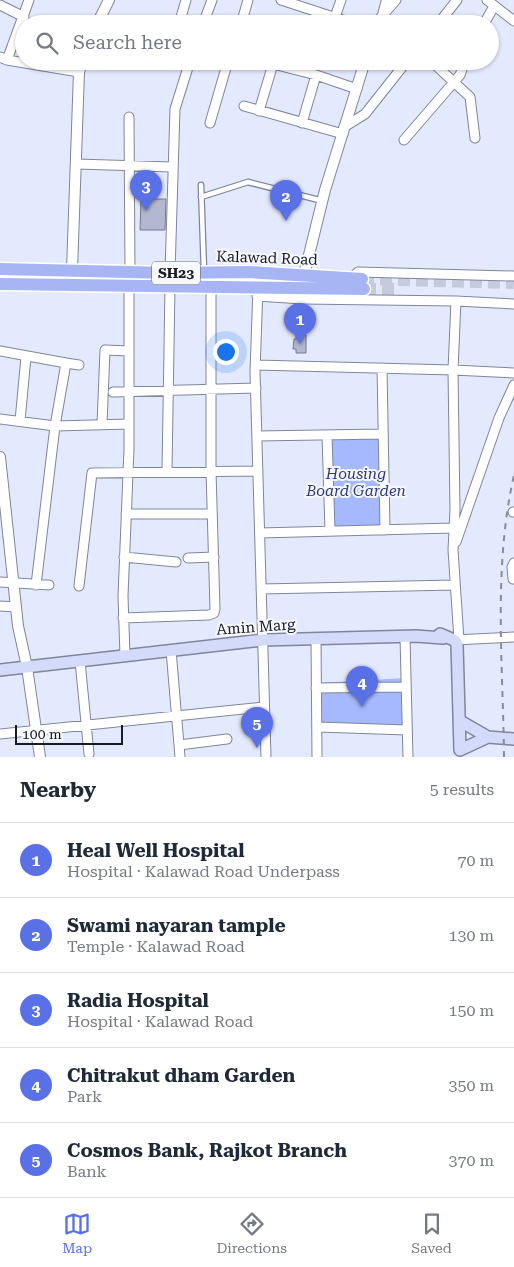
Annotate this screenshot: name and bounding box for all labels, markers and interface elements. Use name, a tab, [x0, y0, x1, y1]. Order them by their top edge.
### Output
search box	[15, 15, 499, 70]
icon: search	[33, 29, 61, 57]
text: Search here	[73, 31, 182, 54]
pin: 3	[130, 170, 162, 211]
pin: 2	[270, 180, 302, 221]
street label: Kalawad Road	[216, 247, 319, 269]
road number: SH23	[152, 262, 200, 284]
pin: 1	[284, 303, 316, 344]
your location	[213, 339, 239, 365]
park label: Housing Board Garden	[305, 465, 406, 500]
street label: Amin Marg	[216, 615, 297, 639]
pin: 4	[346, 666, 378, 707]
pin: 5	[241, 707, 273, 748]
scale bar	[15, 722, 122, 745]
text: 100 m	[22, 726, 62, 742]
text: Nearby	[20, 778, 96, 802]
text: 5 results	[430, 780, 494, 799]
text: Heal Well Hospital	[67, 839, 245, 862]
text: 1	[32, 851, 40, 870]
text: 70 m	[457, 851, 494, 870]
text: Hospital · Kalawad Road Underpass	[67, 862, 340, 881]
text: Swami nayaran tample	[67, 914, 286, 937]
text: 2	[32, 926, 40, 945]
text: 130 m	[448, 926, 494, 945]
text: Temple · Kalawad Road	[67, 937, 245, 956]
text: Radia Hospital	[67, 989, 209, 1012]
text: 3	[32, 1001, 40, 1020]
text: 150 m	[448, 1001, 494, 1020]
text: Hospital · Kalawad Road	[67, 1012, 253, 1031]
text: Chitrakut dham Garden	[67, 1064, 295, 1087]
text: 4	[32, 1076, 40, 1095]
text: 350 m	[448, 1076, 494, 1095]
text: Park	[67, 1087, 102, 1106]
text: Cosmos Bank, Rajkot Branch	[67, 1139, 347, 1162]
text: 5	[32, 1151, 40, 1170]
text: 370 m	[448, 1151, 494, 1170]
text: Bank	[67, 1162, 107, 1181]
tab: Map	[62, 1210, 92, 1256]
tab: Directions	[216, 1210, 287, 1256]
tab: Saved	[411, 1210, 452, 1256]

